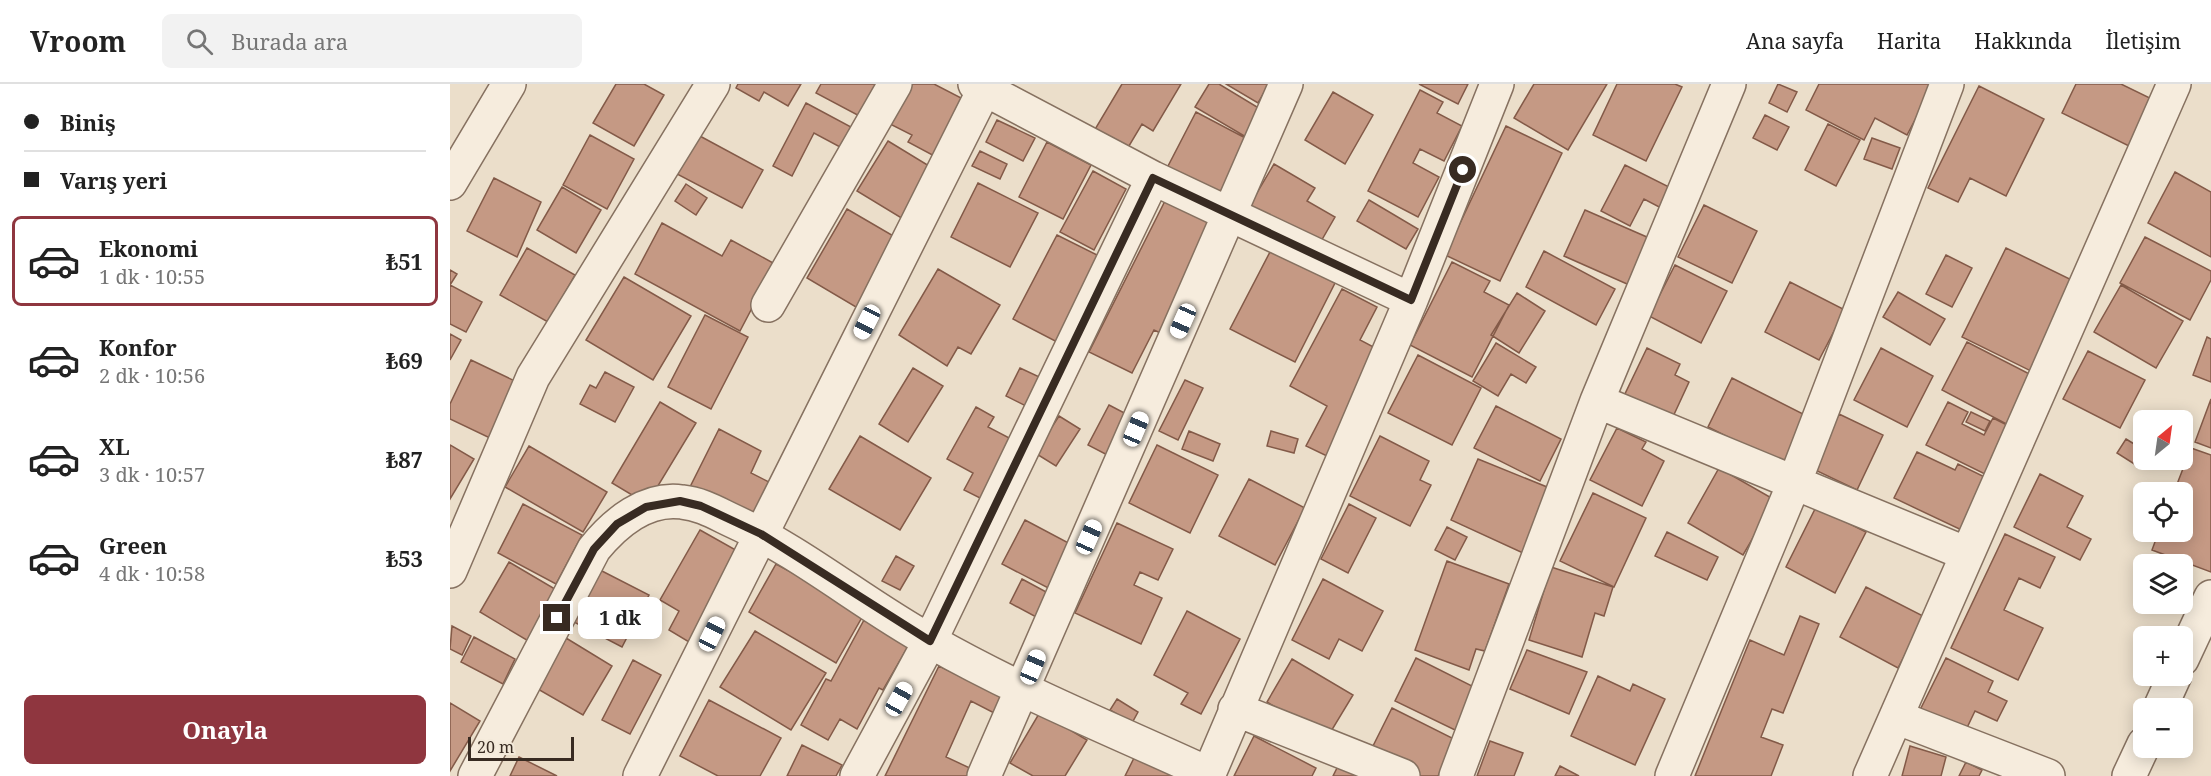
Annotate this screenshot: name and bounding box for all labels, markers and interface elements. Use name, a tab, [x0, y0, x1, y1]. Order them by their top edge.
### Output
search box	[162, 14, 582, 68]
text: Vroom	[30, 22, 126, 60]
icon: search	[183, 25, 216, 58]
text: Burada ara	[231, 26, 348, 56]
text: Ana sayfa	[1746, 27, 1844, 55]
text: Harita	[1877, 27, 1941, 55]
text: Hakkında	[1974, 27, 2072, 55]
text: İletişim	[2105, 27, 2181, 55]
text: Biniş	[60, 107, 116, 137]
route start	[1449, 156, 1476, 183]
text: Varış yeri	[60, 165, 167, 195]
text: Ekonomi	[99, 233, 198, 263]
icon: car	[27, 234, 81, 288]
text: ₺51	[386, 246, 423, 276]
text: 1 dk · 10:55	[99, 263, 205, 290]
car	[1167, 301, 1199, 341]
car	[851, 302, 883, 342]
text: Konfor	[99, 332, 177, 362]
icon: car	[27, 333, 81, 387]
text: ₺69	[386, 345, 423, 375]
text: 2 dk · 10:56	[99, 362, 205, 389]
car	[1121, 409, 1151, 449]
north arrow	[2133, 410, 2193, 470]
map controls	[2133, 410, 2193, 758]
text: XL	[99, 431, 130, 461]
icon: car	[27, 432, 81, 486]
text: ₺87	[386, 444, 423, 474]
text: 3 dk · 10:57	[99, 461, 205, 488]
button: locate	[2133, 482, 2193, 542]
car	[1073, 517, 1105, 557]
text: Green	[99, 530, 167, 560]
icon: car	[27, 531, 81, 585]
text: ₺53	[386, 543, 423, 573]
button: layers	[2133, 554, 2193, 614]
text: 4 dk · 10:58	[99, 560, 205, 587]
callout: 1 dk	[578, 597, 662, 639]
route end	[543, 604, 570, 631]
text: 1 dk	[599, 604, 641, 631]
car	[696, 614, 728, 654]
button: +	[2133, 626, 2193, 686]
car	[1018, 647, 1048, 687]
car	[882, 679, 916, 719]
button: Onayla	[24, 695, 426, 764]
button: −	[2133, 698, 2193, 758]
scale bar	[468, 734, 574, 762]
text: 20 m	[477, 736, 514, 758]

